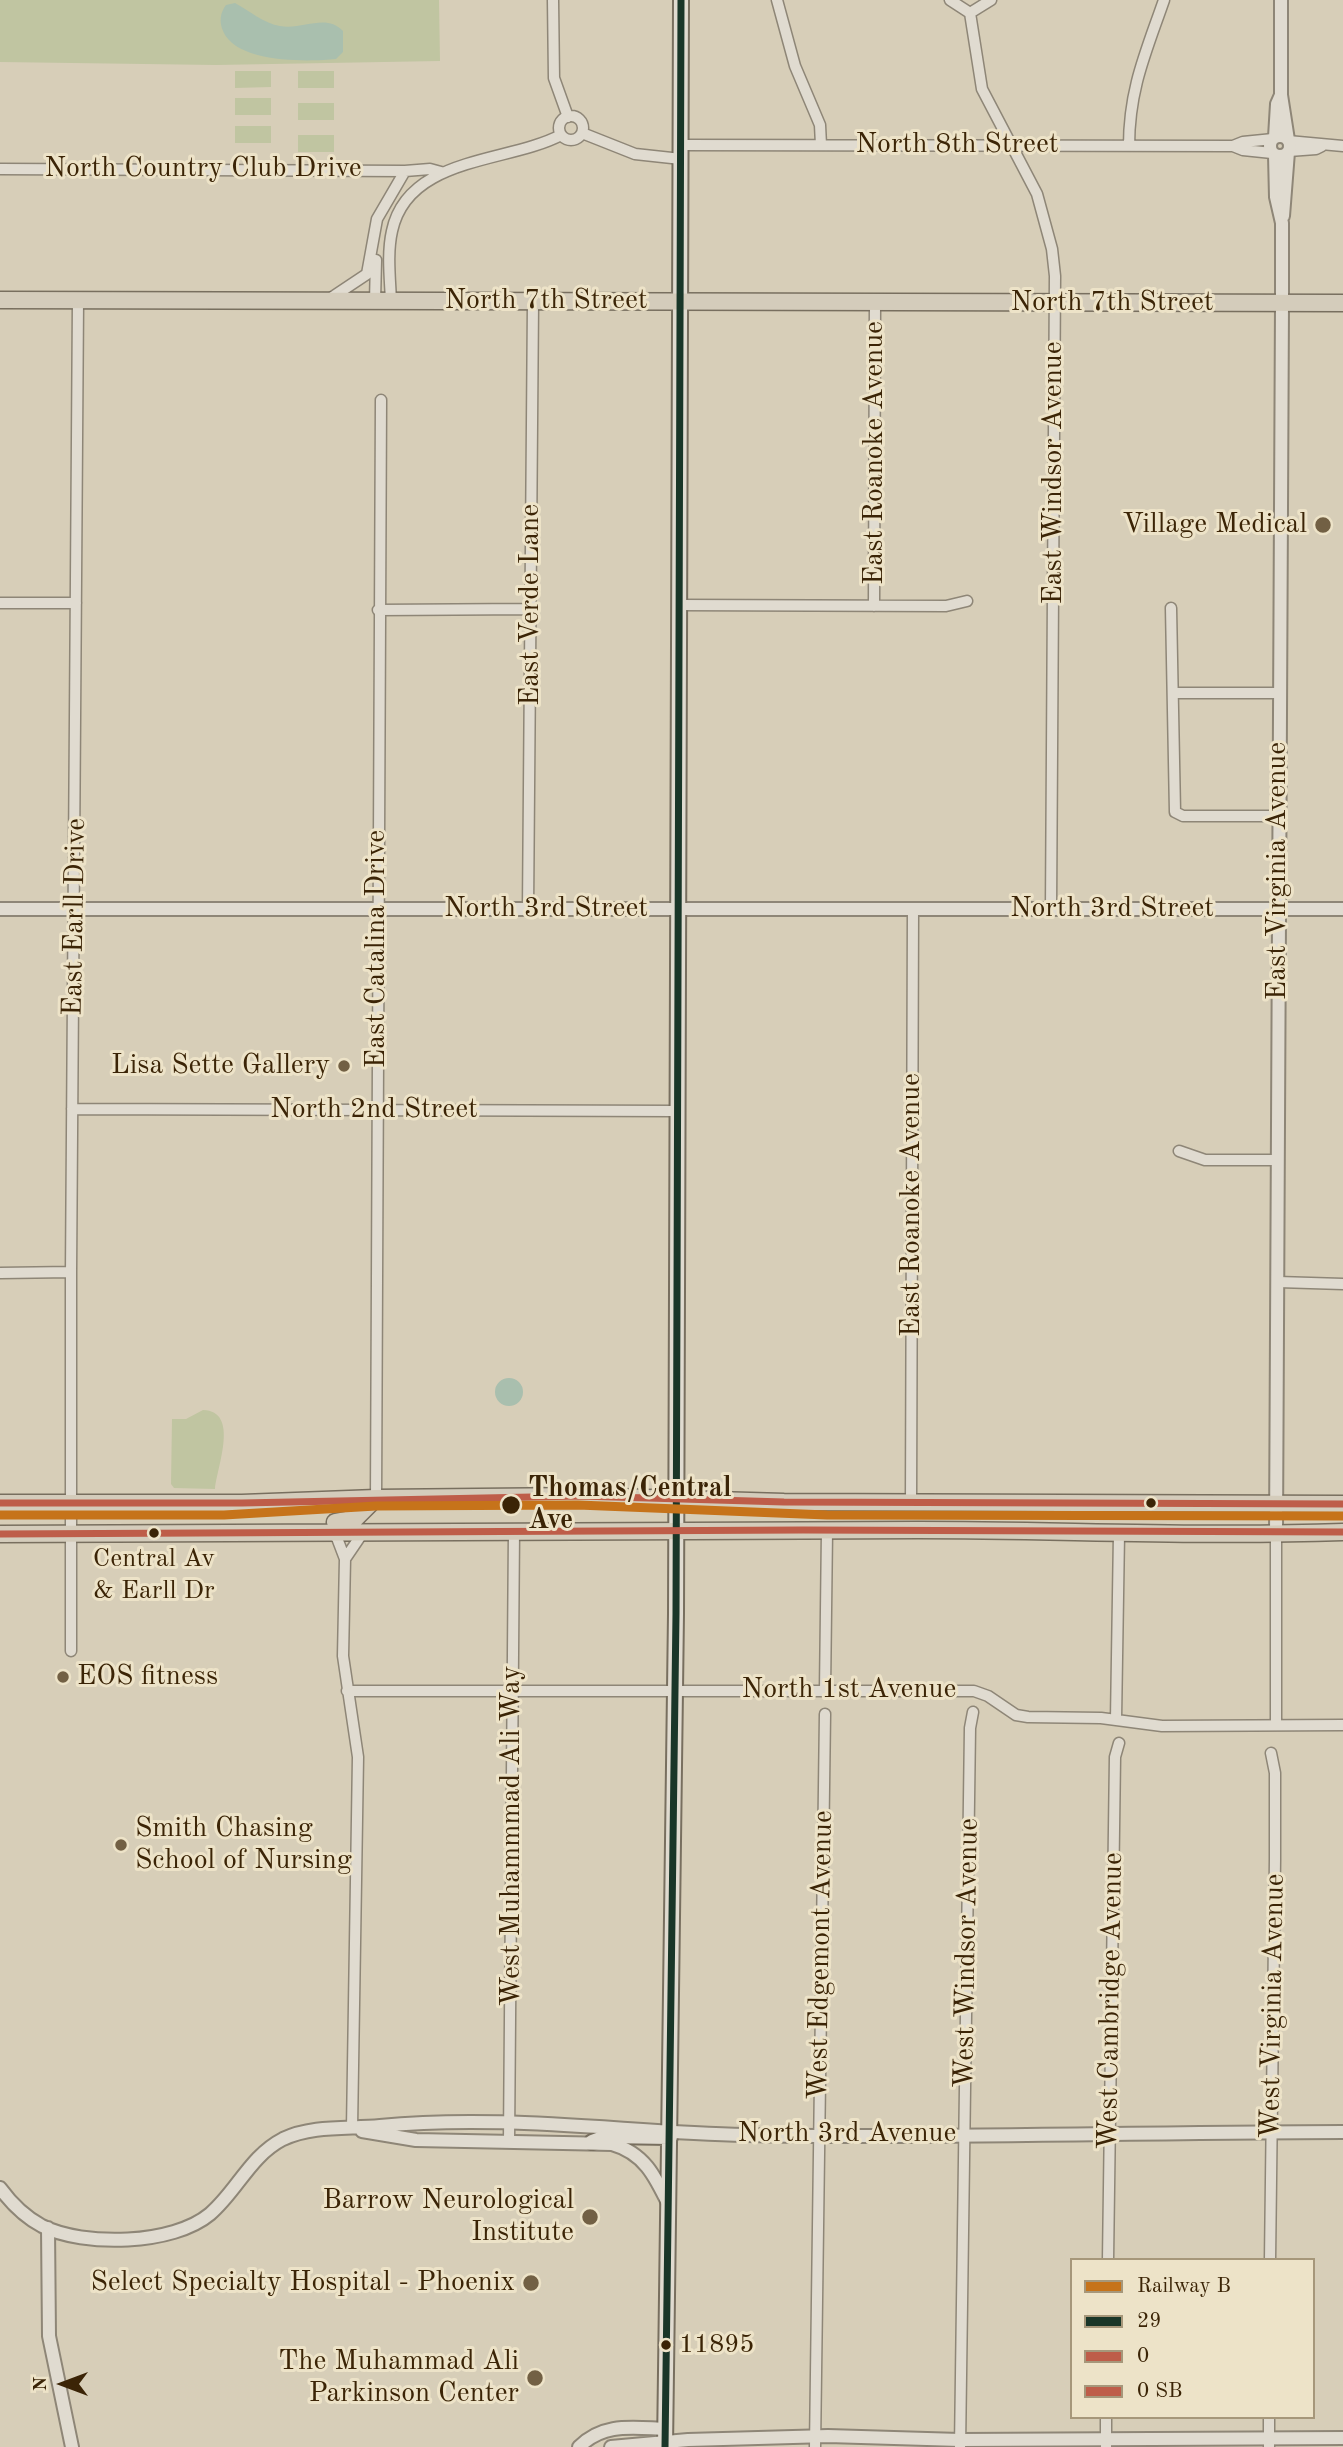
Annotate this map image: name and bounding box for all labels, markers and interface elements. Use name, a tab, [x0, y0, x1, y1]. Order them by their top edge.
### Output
street label: North 8th Street	[855, 128, 1059, 162]
street label: North Country Club Drive	[44, 152, 362, 186]
street label: North 7th Street	[444, 284, 648, 318]
street label: North 7th Street	[1010, 286, 1214, 320]
street label: East Roanoke Avenue	[858, 321, 892, 585]
street label: East Windsor Avenue	[1037, 341, 1071, 605]
street label: East Verde Lane	[514, 504, 548, 706]
place label: Village Medical	[1122, 508, 1307, 542]
marker: Village Medical	[1313, 515, 1333, 535]
street label: East Virginia Avenue	[1261, 742, 1295, 1000]
street label: East Earll Drive	[56, 818, 94, 1016]
street label: East Catalina Drive	[360, 830, 394, 1068]
street label: North 3rd Street	[444, 892, 648, 926]
street label: North 3rd Street	[1010, 892, 1214, 926]
place label: Lisa Sette Gallery	[111, 1049, 330, 1083]
marker: Lisa Sette Gallery	[336, 1058, 352, 1074]
street label: East Roanoke Avenue	[895, 1073, 929, 1337]
street label: North 2nd Street	[270, 1093, 478, 1127]
place label: Thomas/Central Ave	[528, 1472, 732, 1538]
marker: Thomas/Central Ave	[500, 1494, 522, 1516]
unlabelled marker	[1144, 1496, 1158, 1510]
marker: Central Av & Earll Dr	[147, 1526, 161, 1540]
place label: Central Av & Earll Dr	[93, 1543, 215, 1604]
place label: EOS fitness	[77, 1660, 218, 1694]
street label: West Muhammmad Ali Way	[495, 1666, 529, 2006]
marker: EOS fitness	[55, 1669, 71, 1685]
street label: North 1st Avenue	[742, 1673, 956, 1707]
street label: West Edgemont Avenue	[802, 1810, 840, 2100]
place label: Smith Chasing School of Nursing	[135, 1812, 352, 1878]
street label: West Windsor Avenue	[948, 1818, 986, 2088]
marker: Smith Chasing School of Nursing	[113, 1837, 129, 1853]
street label: West Cambridge Avenue	[1092, 1852, 1130, 2150]
street label: West Virginia Avenue	[1254, 1873, 1292, 2139]
street label: North 3rd Avenue	[738, 2117, 956, 2151]
place label: Barrow Neurological Institute	[322, 2184, 574, 2250]
marker: Barrow Neurological Institute	[580, 2207, 600, 2227]
legend	[1070, 2258, 1315, 2419]
place label: Select Specialty Hospital - Phoenix	[90, 2266, 515, 2300]
marker: Select Specialty Hospital - Phoenix	[521, 2273, 541, 2293]
text: Railway B	[1137, 2276, 1231, 2297]
text: 29	[1137, 2311, 1161, 2332]
place label: 11895	[679, 2329, 754, 2361]
marker: 11895	[659, 2338, 673, 2352]
place label: The Muhammad Ali Parkinson Center	[278, 2345, 519, 2411]
text: 0	[1137, 2346, 1149, 2367]
north arrow	[28, 2349, 98, 2419]
marker: The Muhammad Ali Parkinson Center	[525, 2368, 545, 2388]
text: N	[32, 2377, 51, 2391]
text: 0 SB	[1137, 2381, 1183, 2402]

